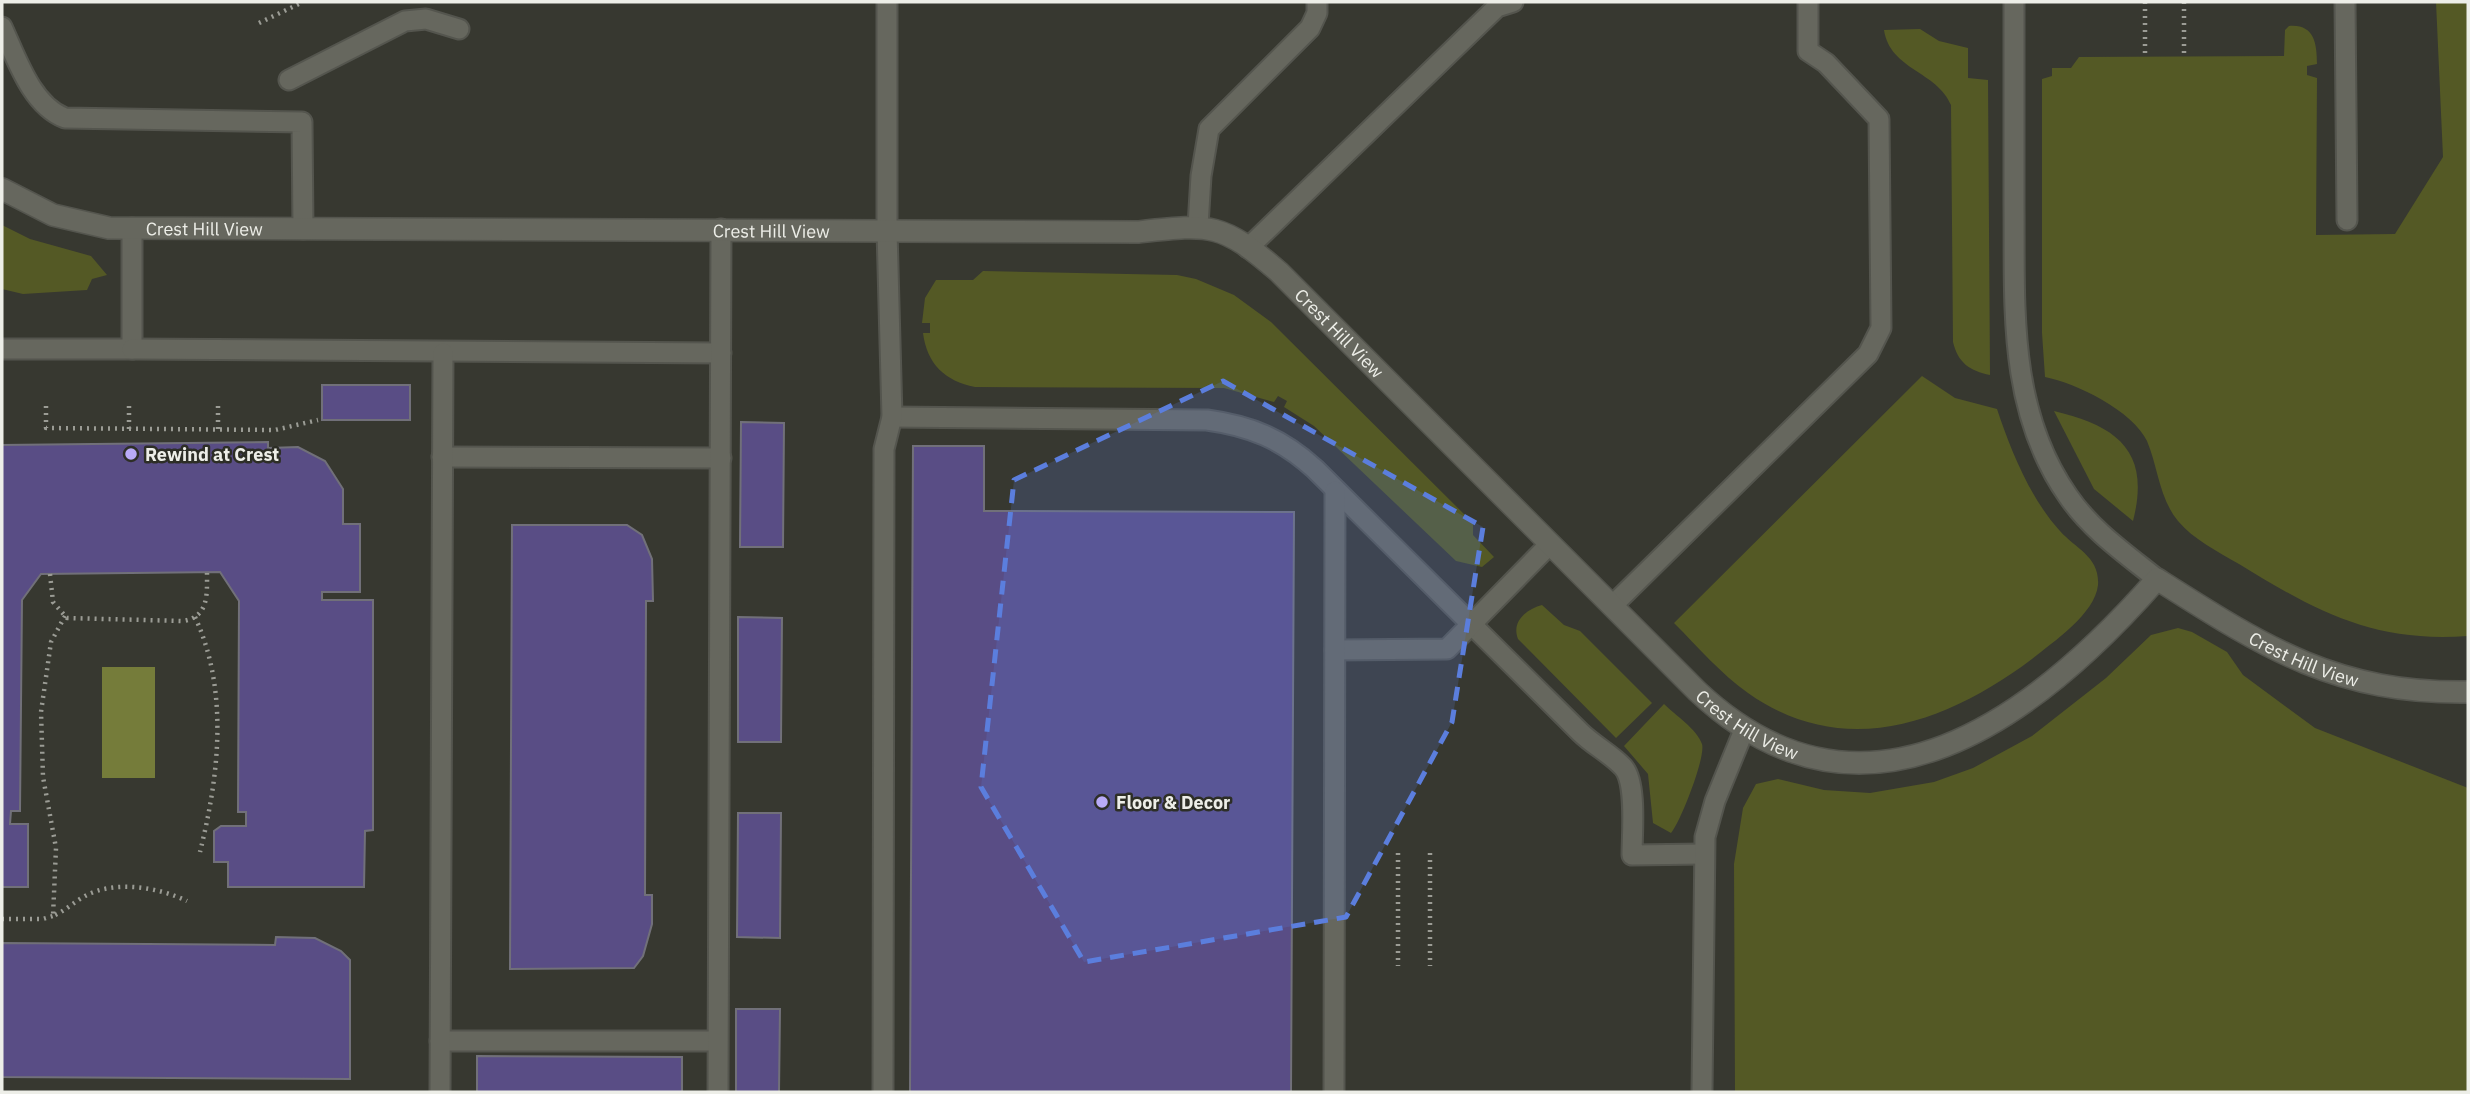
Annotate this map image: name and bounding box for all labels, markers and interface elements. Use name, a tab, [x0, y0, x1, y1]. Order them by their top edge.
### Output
street label: Crest Hill View	[146, 217, 263, 240]
street label: Crest Hill View	[713, 219, 830, 242]
street label: Crest Hill View	[1290, 283, 1389, 383]
place label: Rewind at Crest	[145, 443, 279, 466]
marker: Rewind at Crest	[123, 446, 139, 462]
street label: Crest Hill View	[2245, 626, 2362, 691]
street label: Crest Hill View	[1691, 684, 1802, 764]
place label: Floor & Decor	[1116, 791, 1230, 814]
marker: Floor & Decor	[1094, 794, 1110, 810]

